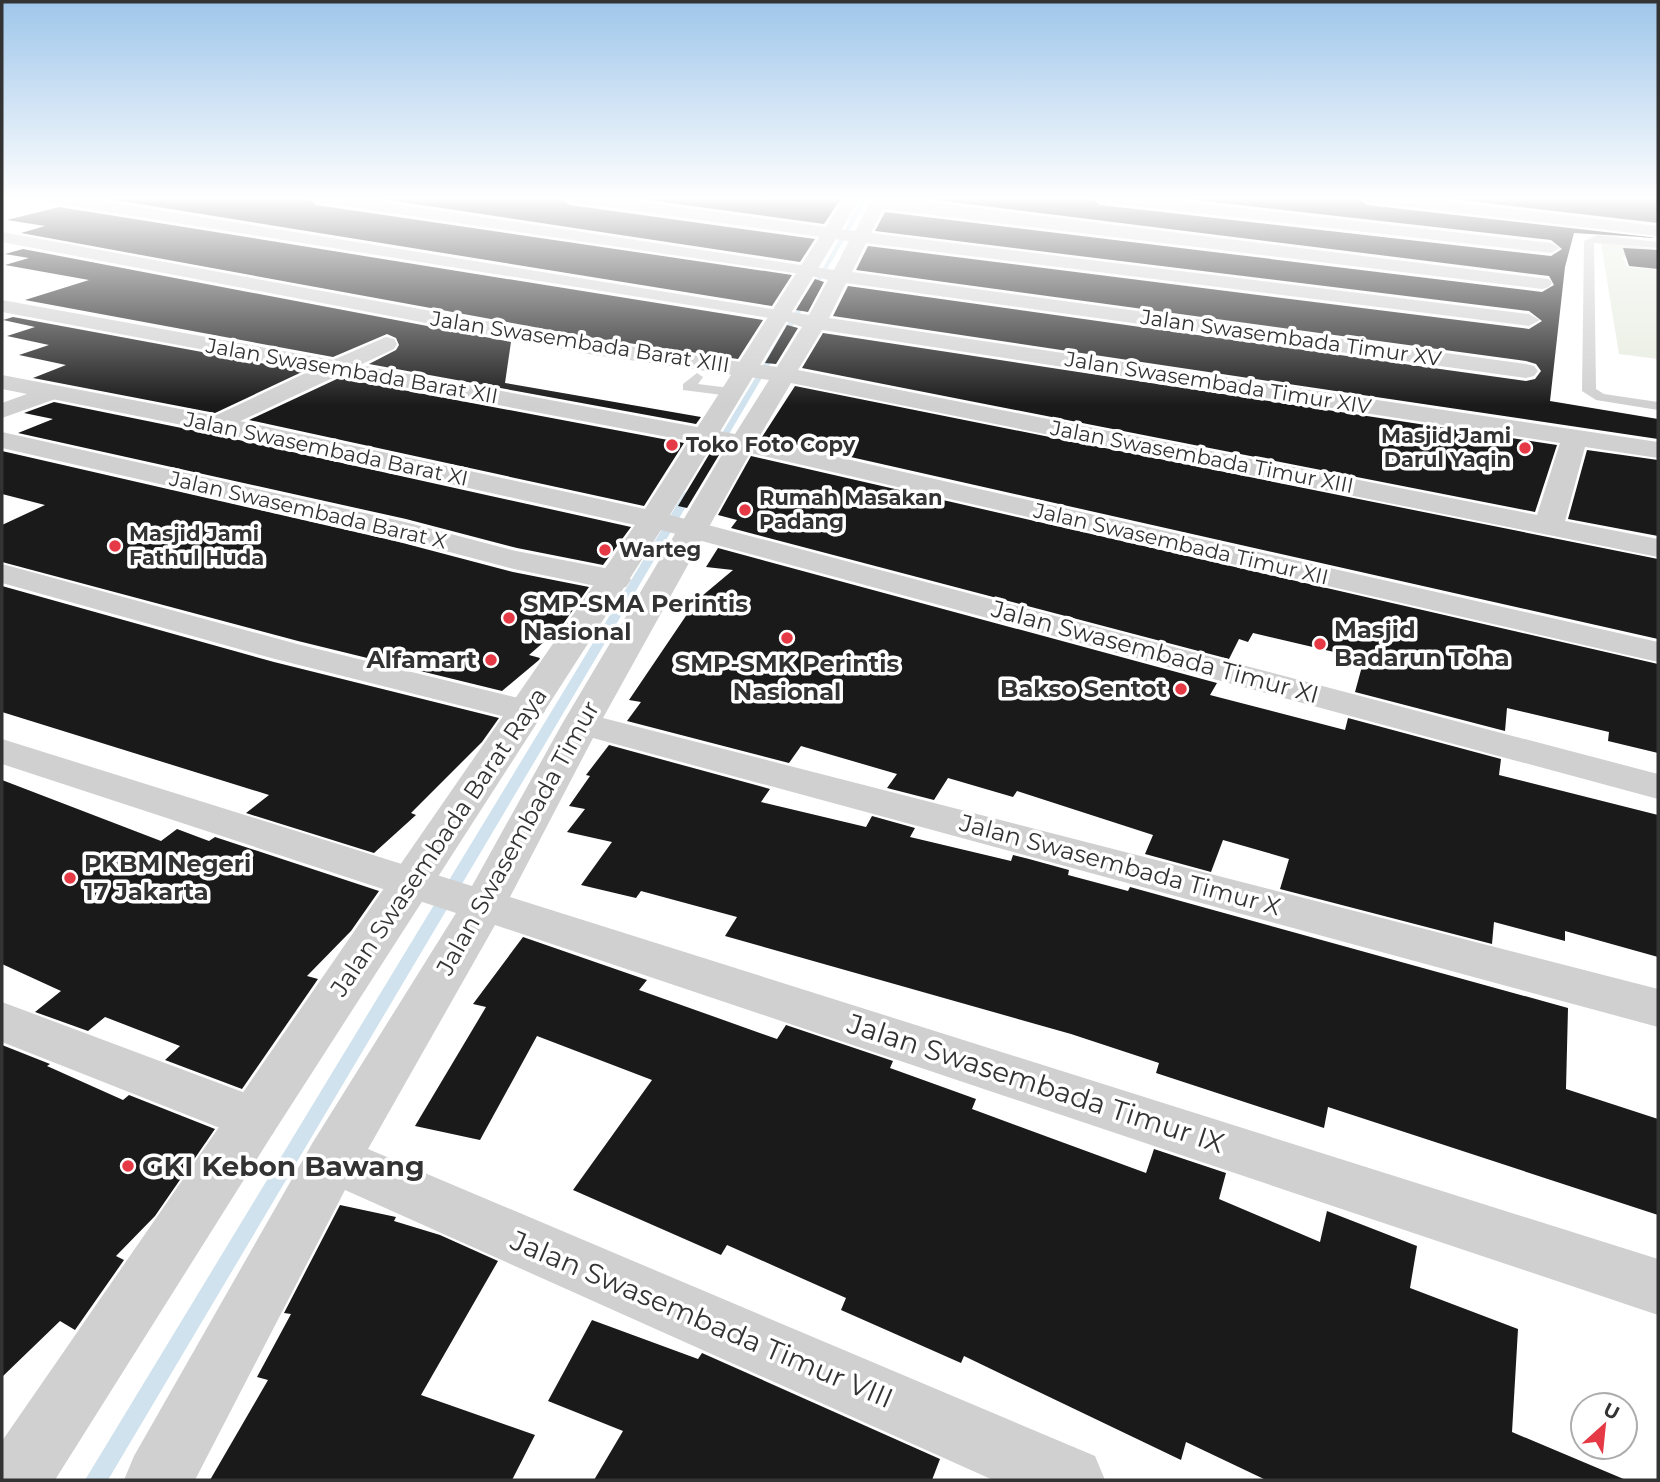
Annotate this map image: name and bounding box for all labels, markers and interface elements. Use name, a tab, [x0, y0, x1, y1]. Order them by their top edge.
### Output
street label: Jalan Swasembada Timur XV	[1138, 304, 1444, 371]
street label: Jalan Swasembada Barat XIII	[428, 305, 731, 377]
street label: Jalan Swasembada Barat XII	[203, 332, 500, 409]
street label: Jalan Swasembada Timur XIV	[1062, 346, 1373, 419]
street label: Jalan Swasembada Barat XI	[181, 406, 470, 491]
street label: Jalan Swasembada Timur XIII	[1048, 415, 1356, 498]
place label: Masjid Jami Darul Yaqin	[1381, 423, 1511, 472]
place label: Toko Foto Copy	[686, 432, 856, 457]
marker: Toko Foto Copy	[664, 437, 680, 453]
marker: Masjid Jami Darul Yaqin	[1517, 440, 1533, 456]
street label: Jalan Swasembada Barat X	[166, 465, 449, 554]
place label: Rumah Masakan Padang	[759, 485, 942, 534]
street label: Jalan Swasembada Timur XII	[1030, 497, 1331, 590]
marker: Rumah Masakan Padang	[737, 502, 753, 518]
place label: Masjid Jami Fathul Huda	[129, 521, 264, 570]
place label: Warteg	[619, 537, 701, 562]
marker: Masjid Jami Fathul Huda	[107, 538, 123, 554]
marker: Warteg	[597, 542, 613, 558]
place label: SMP-SMA Perintis Nasional	[523, 589, 748, 646]
street label: Jalan Swasembada Timur XI	[987, 594, 1322, 709]
marker: SMP-SMA Perintis Nasional	[501, 610, 517, 626]
place label: Masjid Badarun Toha	[1334, 615, 1510, 672]
marker: SMP-SMK Perintis Nasional	[779, 630, 795, 646]
marker: Masjid Badarun Toha	[1312, 636, 1328, 652]
place label: Alfamart	[365, 645, 478, 674]
place label: SMP-SMK Perintis Nasional	[675, 649, 899, 706]
marker: Alfamart	[483, 652, 499, 668]
place label: Bakso Sentot	[1000, 674, 1168, 703]
marker: Bakso Sentot	[1173, 681, 1189, 697]
street label: Jalan Swasembada Barat Raya	[324, 682, 553, 1002]
street label: Jalan Swasembada Timur	[430, 696, 605, 981]
street label: Jalan Swasembada Timur X	[956, 807, 1284, 921]
place label: PKBM Negeri 17 Jakarta	[84, 849, 251, 906]
marker: PKBM Negeri 17 Jakarta	[62, 870, 78, 886]
street label: Jalan Swasembada Timur IX	[842, 1006, 1229, 1160]
place label: GKI Kebon Bawang	[142, 1149, 425, 1183]
marker: GKI Kebon Bawang	[120, 1158, 136, 1174]
street label: Jalan Swasembada Timur VIII	[505, 1222, 898, 1415]
north arrow	[1569, 1391, 1639, 1461]
text: U	[1600, 1398, 1623, 1425]

